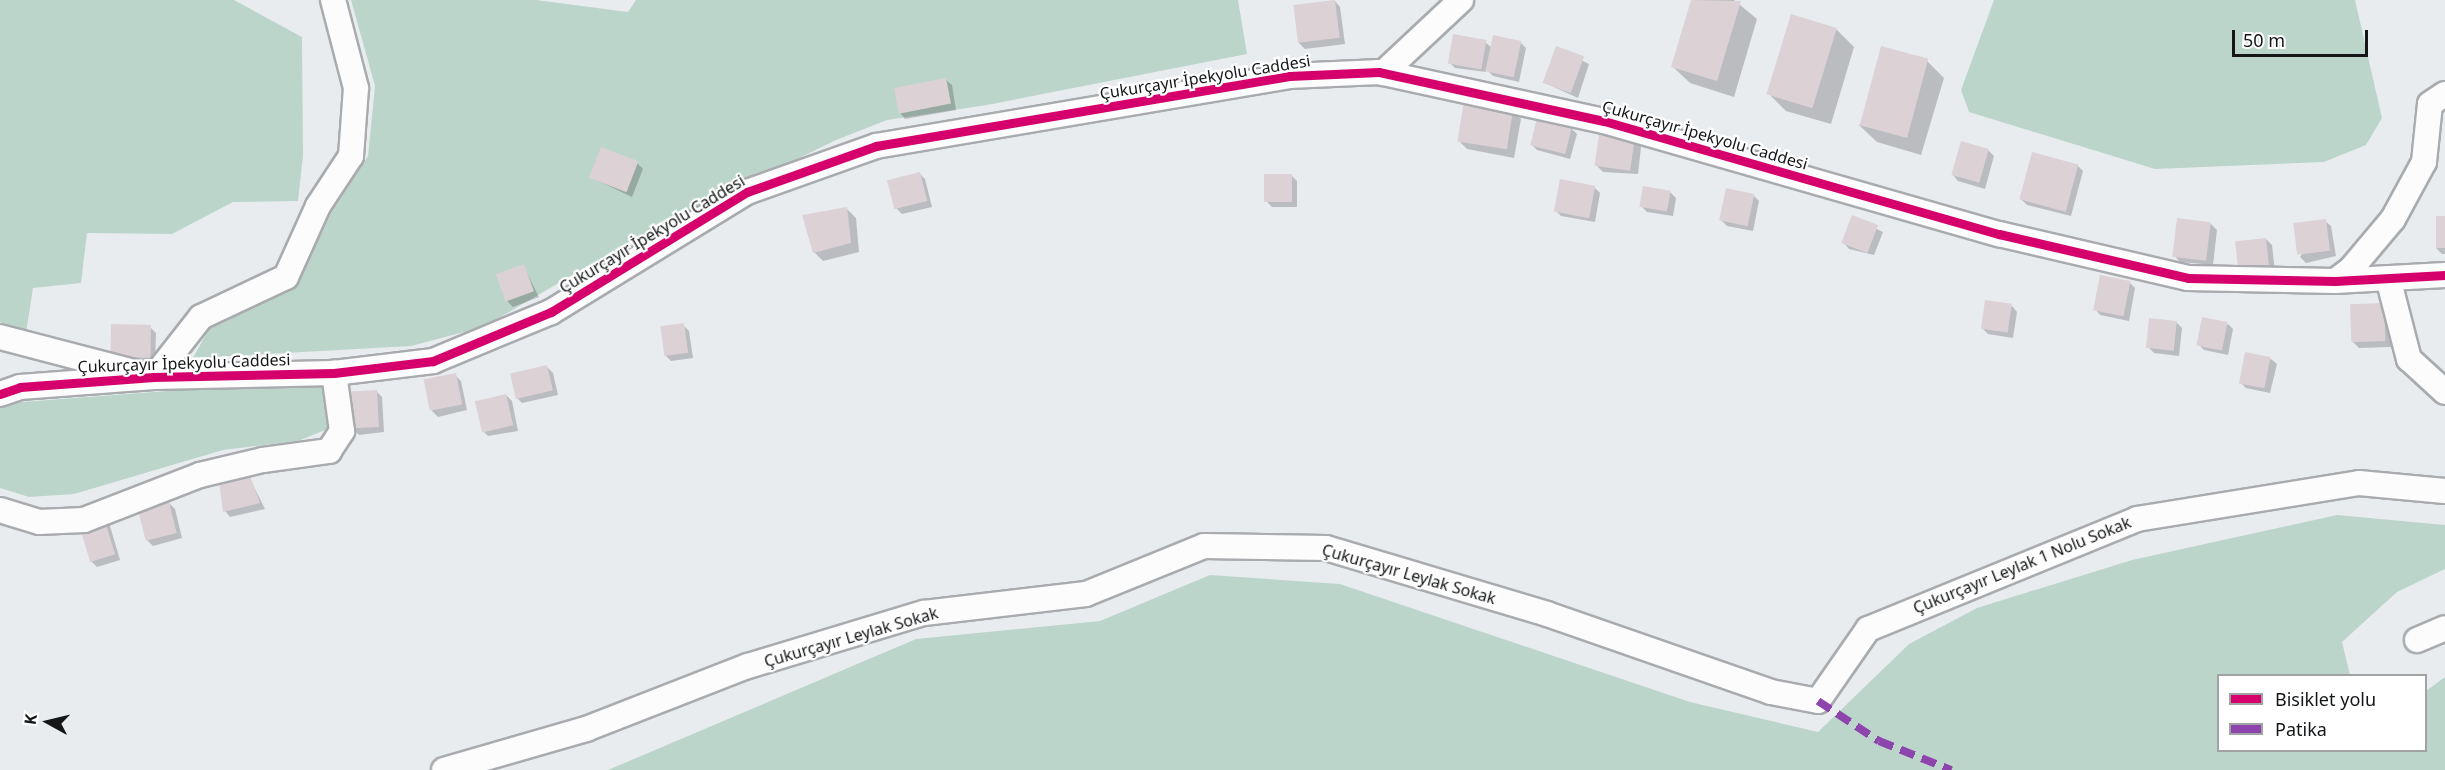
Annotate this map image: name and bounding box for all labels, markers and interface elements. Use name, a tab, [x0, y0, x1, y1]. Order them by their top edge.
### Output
scale bar	[2235, 18, 2372, 56]
text: 50 m	[2243, 28, 2285, 52]
street label: Çukurçayır İpekyolu Caddesi	[1098, 51, 1312, 103]
street label: Çukurçayır İpekyolu Caddesi	[1600, 96, 1810, 174]
street label: Çukurçayır İpekyolu Caddesi	[556, 171, 748, 297]
street label: Çukurçayır İpekyolu Caddesi	[77, 350, 291, 376]
street label: Çukurçayır Leylak 1 Nolu Sokak	[1910, 512, 2134, 618]
street label: Çukurçayır Leylak Sokak	[1320, 540, 1498, 608]
street label: Çukurçayır Leylak Sokak	[762, 603, 940, 671]
legend	[2217, 674, 2427, 752]
text: Bisiklet yolu	[2275, 687, 2376, 711]
north arrow	[18, 692, 78, 752]
text: K	[19, 713, 42, 726]
text: Patika	[2275, 717, 2327, 741]

